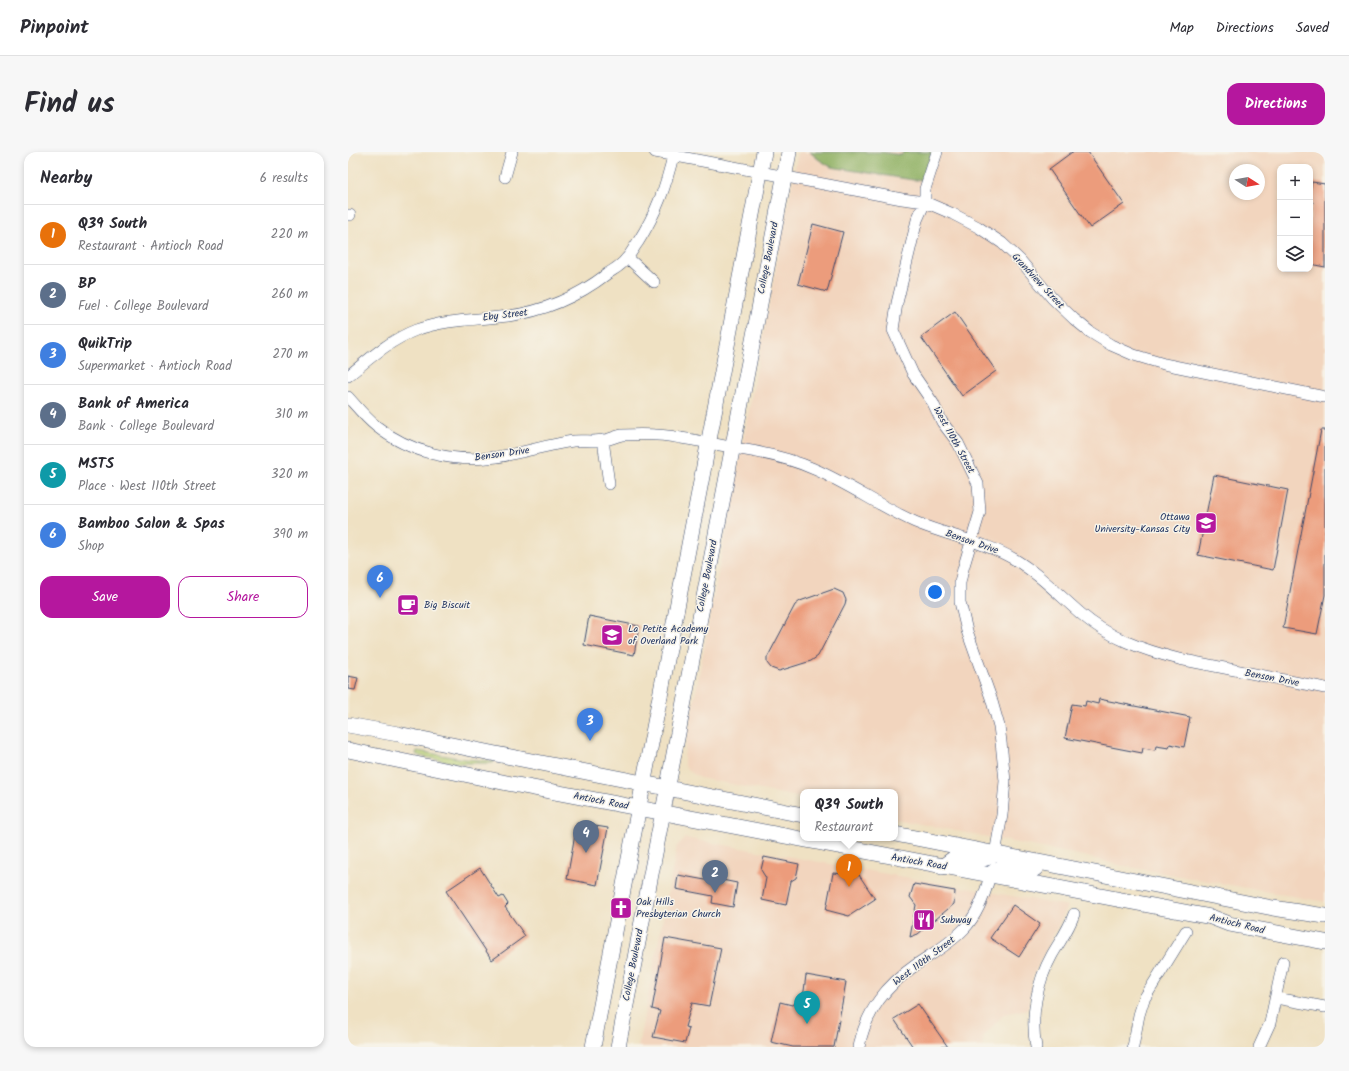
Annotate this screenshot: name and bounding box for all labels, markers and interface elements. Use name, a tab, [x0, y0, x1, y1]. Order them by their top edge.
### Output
text: Pinpoint	[20, 13, 89, 43]
text: Map	[1169, 17, 1194, 39]
text: Directions	[1216, 17, 1274, 39]
text: Saved	[1296, 17, 1329, 39]
text: Find us	[24, 82, 115, 127]
button: Directions	[1227, 83, 1325, 125]
north arrow	[1229, 164, 1265, 200]
map controls	[1277, 164, 1313, 272]
button: +	[1277, 164, 1313, 200]
text: Nearby	[40, 165, 92, 192]
text: 6 results	[260, 168, 308, 189]
button: −	[1277, 200, 1313, 236]
text: Q39 South	[78, 212, 147, 236]
street label: College Boulevard	[753, 220, 783, 295]
text: 1	[51, 224, 55, 245]
text: 220 m	[271, 224, 308, 245]
text: Restaurant · Antioch Road	[78, 236, 223, 257]
button: layers	[1277, 236, 1313, 272]
street label: Grandview Street	[1008, 249, 1068, 313]
text: BP	[78, 272, 96, 296]
text: 2	[49, 284, 57, 305]
text: 260 m	[271, 284, 308, 305]
text: Fuel · College Boulevard	[78, 296, 209, 317]
street label: Eby Street	[482, 304, 529, 326]
text: QuikTrip	[78, 332, 132, 356]
text: 3	[49, 344, 57, 365]
text: 270 m	[272, 344, 308, 365]
text: Supermarket · Antioch Road	[78, 356, 232, 377]
text: Bank of America	[78, 392, 189, 416]
text: 4	[49, 404, 57, 425]
text: 310 m	[274, 404, 308, 425]
street label: West 110th Street	[929, 404, 979, 477]
text: Bank · College Boulevard	[78, 416, 214, 437]
street label: Benson Drive	[474, 442, 531, 466]
text: MSTS	[78, 452, 114, 476]
text: 5	[50, 464, 56, 485]
text: 320 m	[271, 464, 308, 485]
text: Place · West 110th Street	[78, 476, 216, 497]
place label: Ottawa University-Kansas City	[1094, 509, 1190, 537]
school or university icon: Ottawa University-Kansas City	[1193, 510, 1219, 536]
text: Bamboo Salon & Spas	[78, 512, 225, 536]
text: 6	[49, 524, 57, 545]
text: 390 m	[272, 524, 308, 545]
street label: Benson Drive	[943, 525, 1001, 559]
text: Shop	[78, 536, 104, 557]
street label: College Boulevard	[692, 538, 722, 613]
pin: 6	[367, 565, 393, 598]
button: Save	[40, 576, 170, 618]
button: Share	[178, 576, 308, 618]
your location	[925, 582, 945, 602]
cafe icon: Big Biscuit	[395, 592, 421, 618]
place label: Big Biscuit	[424, 597, 470, 613]
place label: La Petite Academy of Overland Park	[628, 621, 708, 649]
school or university icon: La Petite Academy of Overland Park	[599, 622, 625, 648]
street label: Benson Drive	[1243, 665, 1301, 691]
pin: 3	[577, 708, 603, 741]
street label: Antioch Road	[572, 788, 631, 814]
popup	[800, 789, 898, 841]
text: Q39 South	[814, 793, 884, 817]
text: Restaurant	[814, 817, 873, 838]
pin: 4	[573, 820, 599, 853]
street label: Antioch Road	[890, 849, 949, 875]
pin: 1	[836, 854, 862, 887]
pin: 2	[702, 860, 728, 893]
place label: Oak Hills Presbyterian Church	[636, 894, 721, 922]
church icon: Oak Hills Presbyterian Church	[608, 895, 634, 921]
restaurant icon: Subway	[911, 907, 937, 933]
street label: Antioch Road	[1208, 909, 1267, 939]
place label: Subway	[940, 912, 972, 928]
street label: College Boulevard	[618, 927, 648, 1002]
street label: West 110th Street	[889, 932, 959, 990]
pin: 5	[794, 991, 820, 1024]

